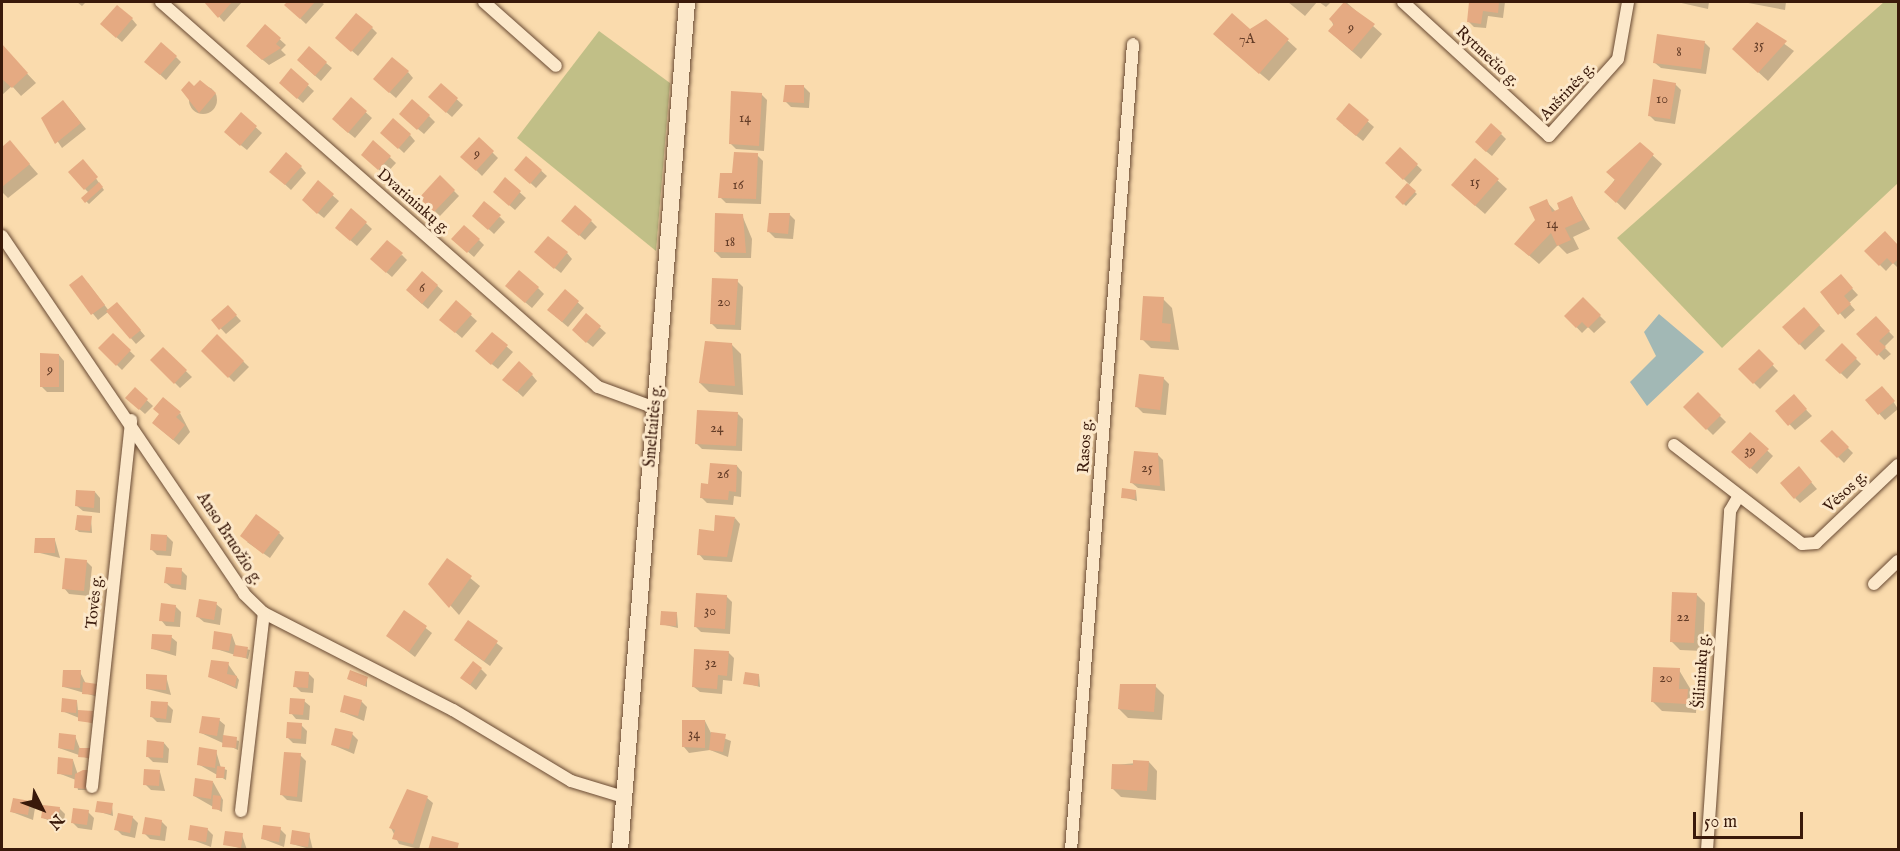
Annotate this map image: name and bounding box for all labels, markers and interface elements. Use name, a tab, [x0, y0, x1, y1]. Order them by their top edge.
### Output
house number: 9	[1348, 20, 1354, 36]
street label: Rytmečio g.	[1451, 23, 1523, 91]
house number: 7A	[1239, 31, 1255, 47]
house number: 35	[1754, 37, 1764, 53]
house number: 8	[1676, 44, 1682, 60]
street label: Aušrinės g.	[1536, 59, 1600, 125]
house number: 10	[1656, 91, 1668, 107]
house number: 14	[739, 110, 751, 126]
house number: 9	[474, 146, 480, 162]
street label: Dvarininkų g.	[373, 165, 453, 239]
house number: 15	[1470, 174, 1480, 190]
house number: 16	[732, 177, 744, 193]
house number: 14	[1546, 216, 1558, 232]
house number: 18	[725, 234, 735, 250]
house number: 6	[419, 280, 425, 296]
house number: 20	[717, 294, 731, 310]
house number: 9	[47, 362, 53, 378]
street label: Smeltaitės g.	[641, 384, 667, 468]
street label: Rasos g.	[1075, 418, 1097, 474]
house number: 24	[710, 420, 724, 436]
house number: 39	[1744, 443, 1756, 459]
house number: 25	[1141, 460, 1153, 476]
house number: 26	[717, 466, 729, 482]
street label: Vėsos g.	[1820, 467, 1872, 517]
street label: Anso Bruožio g.	[192, 489, 266, 589]
street label: Tovės g.	[83, 574, 107, 630]
house number: 30	[704, 603, 716, 619]
house number: 22	[1676, 609, 1690, 625]
street label: Šilininkų g.	[1690, 633, 1714, 709]
house number: 32	[705, 655, 717, 671]
house number: 20	[1659, 670, 1673, 686]
house number: 34	[688, 726, 700, 742]
north arrow	[12, 779, 72, 839]
scale bar	[1696, 800, 1806, 838]
text: N	[43, 809, 67, 833]
text: 50 m	[1704, 811, 1737, 834]

